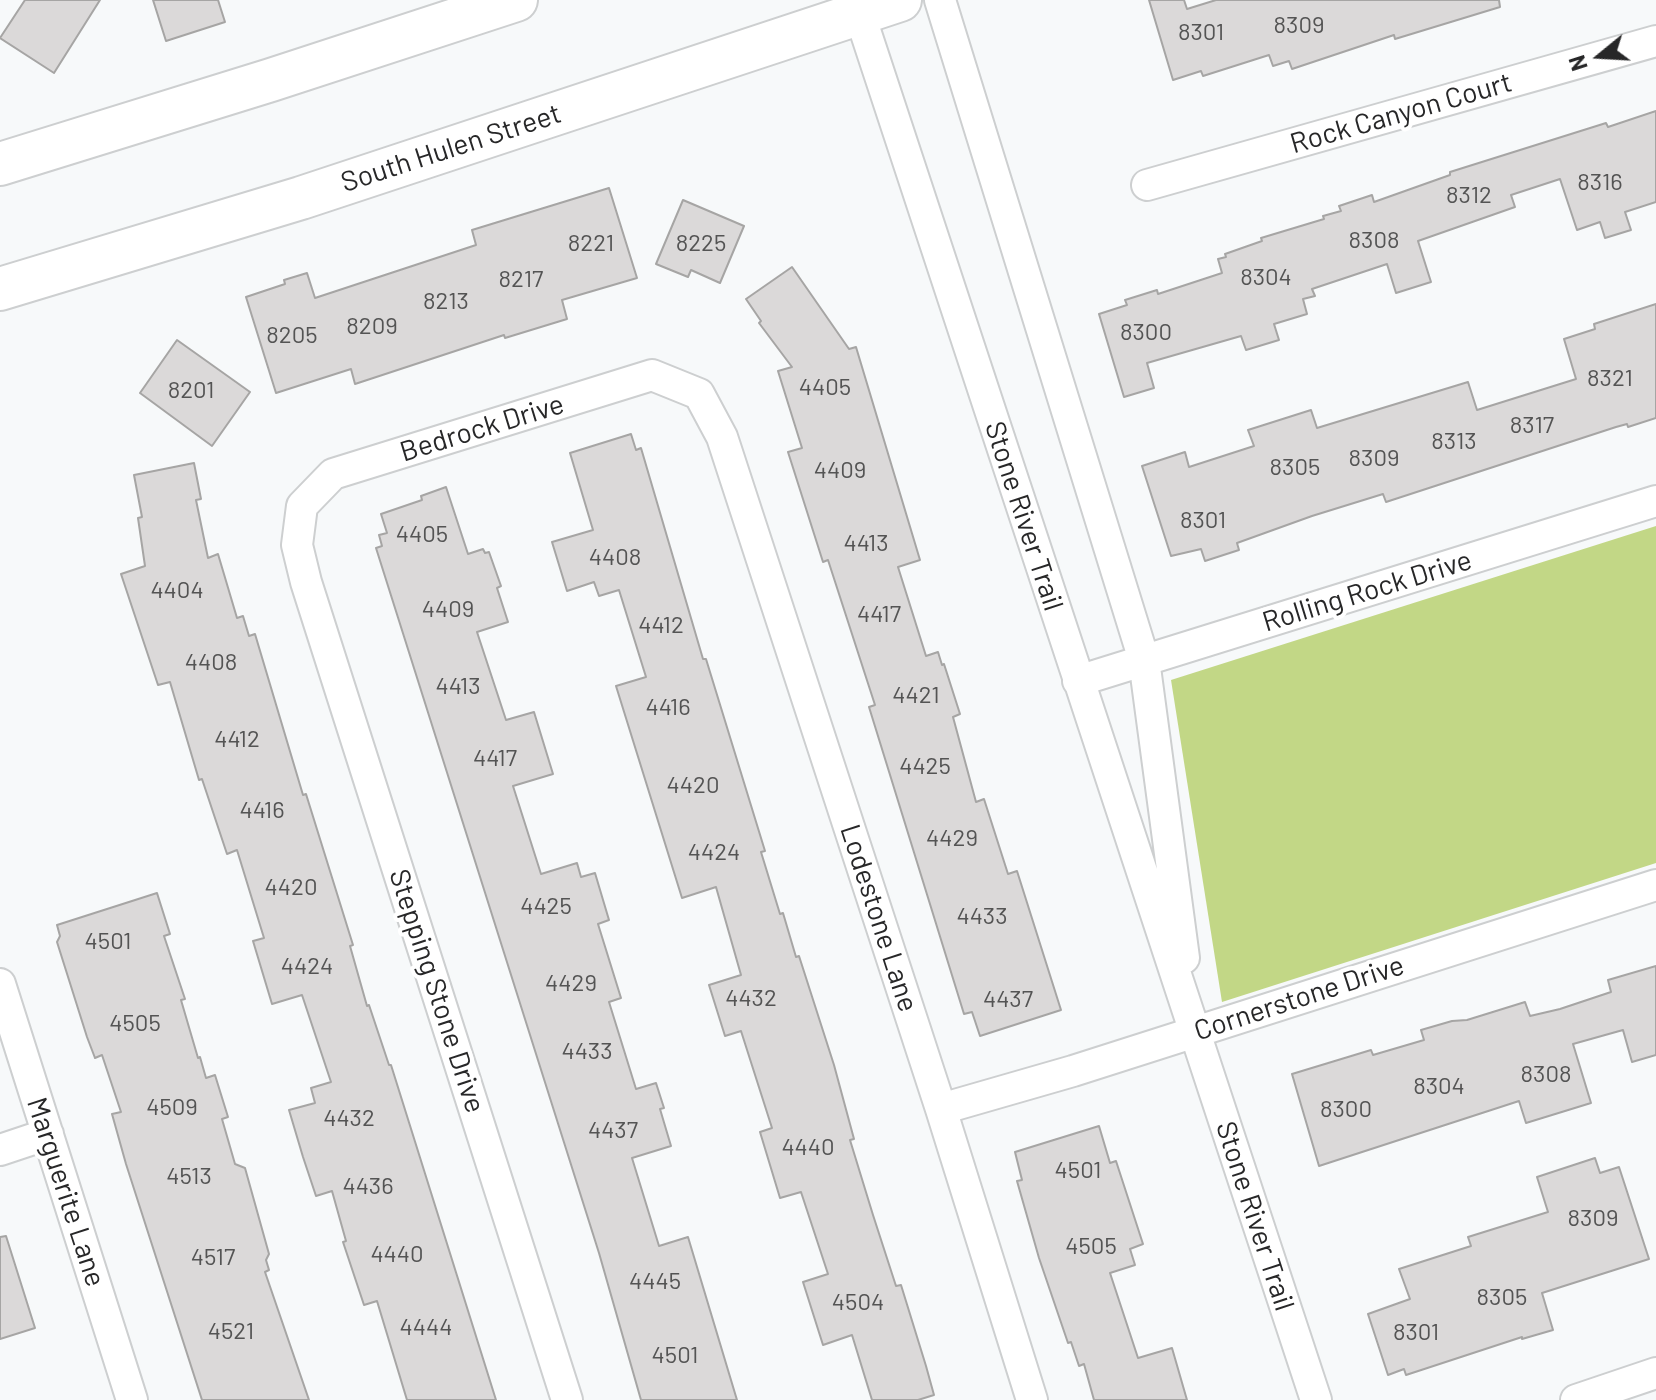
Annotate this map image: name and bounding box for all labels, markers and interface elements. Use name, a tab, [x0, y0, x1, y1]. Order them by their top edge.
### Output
house number: 8309	[1274, 11, 1324, 39]
north arrow	[1560, 16, 1640, 96]
house number: 8301	[1178, 18, 1224, 46]
text: N	[1563, 52, 1592, 74]
street label: Rock Canyon Court	[1286, 65, 1516, 161]
street label: South Hulen Street	[337, 97, 565, 199]
house number: 8316	[1577, 168, 1623, 196]
house number: 8312	[1446, 181, 1492, 209]
house number: 8308	[1349, 226, 1399, 254]
house number: 8221	[568, 229, 614, 257]
house number: 8225	[676, 229, 726, 257]
house number: 8304	[1240, 263, 1292, 291]
house number: 8217	[499, 265, 543, 293]
house number: 8213	[423, 287, 469, 315]
house number: 8209	[346, 312, 398, 340]
house number: 8300	[1120, 318, 1172, 346]
house number: 8205	[266, 321, 318, 349]
house number: 8321	[1587, 364, 1633, 392]
house number: 4405	[799, 373, 851, 401]
house number: 8201	[168, 376, 214, 404]
street label: Bedrock Drive	[396, 387, 568, 469]
house number: 8317	[1510, 411, 1554, 439]
street label: Stone River Trail	[978, 417, 1070, 615]
house number: 8313	[1431, 427, 1477, 455]
house number: 8309	[1349, 444, 1399, 472]
house number: 8305	[1270, 453, 1320, 481]
house number: 4409	[814, 456, 866, 484]
house number: 8301	[1180, 506, 1226, 534]
house number: 4405	[396, 520, 448, 548]
house number: 4413	[844, 529, 888, 557]
house number: 4408	[589, 543, 641, 571]
street label: Rolling Rock Drive	[1258, 543, 1476, 639]
house number: 4404	[150, 576, 204, 604]
house number: 4409	[422, 595, 474, 623]
house number: 4417	[857, 600, 901, 628]
house number: 4412	[638, 611, 684, 639]
house number: 4408	[185, 648, 237, 676]
house number: 4413	[436, 672, 480, 700]
house number: 4421	[892, 681, 940, 709]
house number: 4416	[646, 693, 690, 721]
house number: 4412	[214, 725, 260, 753]
house number: 4417	[473, 744, 517, 772]
house number: 4425	[899, 752, 951, 780]
house number: 4420	[667, 771, 719, 799]
house number: 4416	[240, 796, 284, 824]
street label: Lodestone Lane	[833, 820, 925, 1016]
house number: 4429	[926, 824, 978, 852]
house number: 4424	[688, 838, 740, 866]
street label: Stepping Stone Drive	[382, 865, 492, 1117]
house number: 4420	[265, 873, 317, 901]
house number: 4425	[520, 892, 572, 920]
house number: 4433	[956, 902, 1008, 930]
house number: 4501	[85, 927, 131, 955]
street label: Cornerstone Drive	[1190, 948, 1408, 1048]
house number: 4424	[281, 952, 333, 980]
house number: 4429	[545, 969, 597, 997]
house number: 4432	[725, 984, 777, 1012]
house number: 4437	[983, 985, 1033, 1013]
house number: 4505	[109, 1009, 161, 1037]
house number: 4433	[561, 1037, 613, 1065]
house number: 8308	[1521, 1060, 1571, 1088]
house number: 8304	[1413, 1072, 1465, 1100]
street label: Marguerite Lane	[20, 1093, 112, 1291]
house number: 4509	[146, 1093, 198, 1121]
house number: 8300	[1320, 1095, 1372, 1123]
house number: 4432	[323, 1104, 375, 1132]
house number: 4437	[588, 1116, 638, 1144]
street label: Stone River Trail	[1209, 1117, 1301, 1315]
house number: 4440	[781, 1133, 835, 1161]
house number: 4501	[1055, 1156, 1101, 1184]
house number: 4513	[166, 1162, 212, 1190]
house number: 4436	[342, 1172, 394, 1200]
house number: 8309	[1568, 1204, 1618, 1232]
house number: 4505	[1065, 1232, 1117, 1260]
house number: 4440	[370, 1240, 424, 1268]
house number: 4517	[191, 1243, 235, 1271]
house number: 4445	[629, 1267, 681, 1295]
house number: 8305	[1477, 1283, 1527, 1311]
house number: 4504	[832, 1288, 884, 1316]
house number: 4444	[400, 1313, 452, 1341]
house number: 4521	[208, 1317, 254, 1345]
house number: 8301	[1393, 1318, 1439, 1346]
house number: 4501	[652, 1341, 698, 1369]

